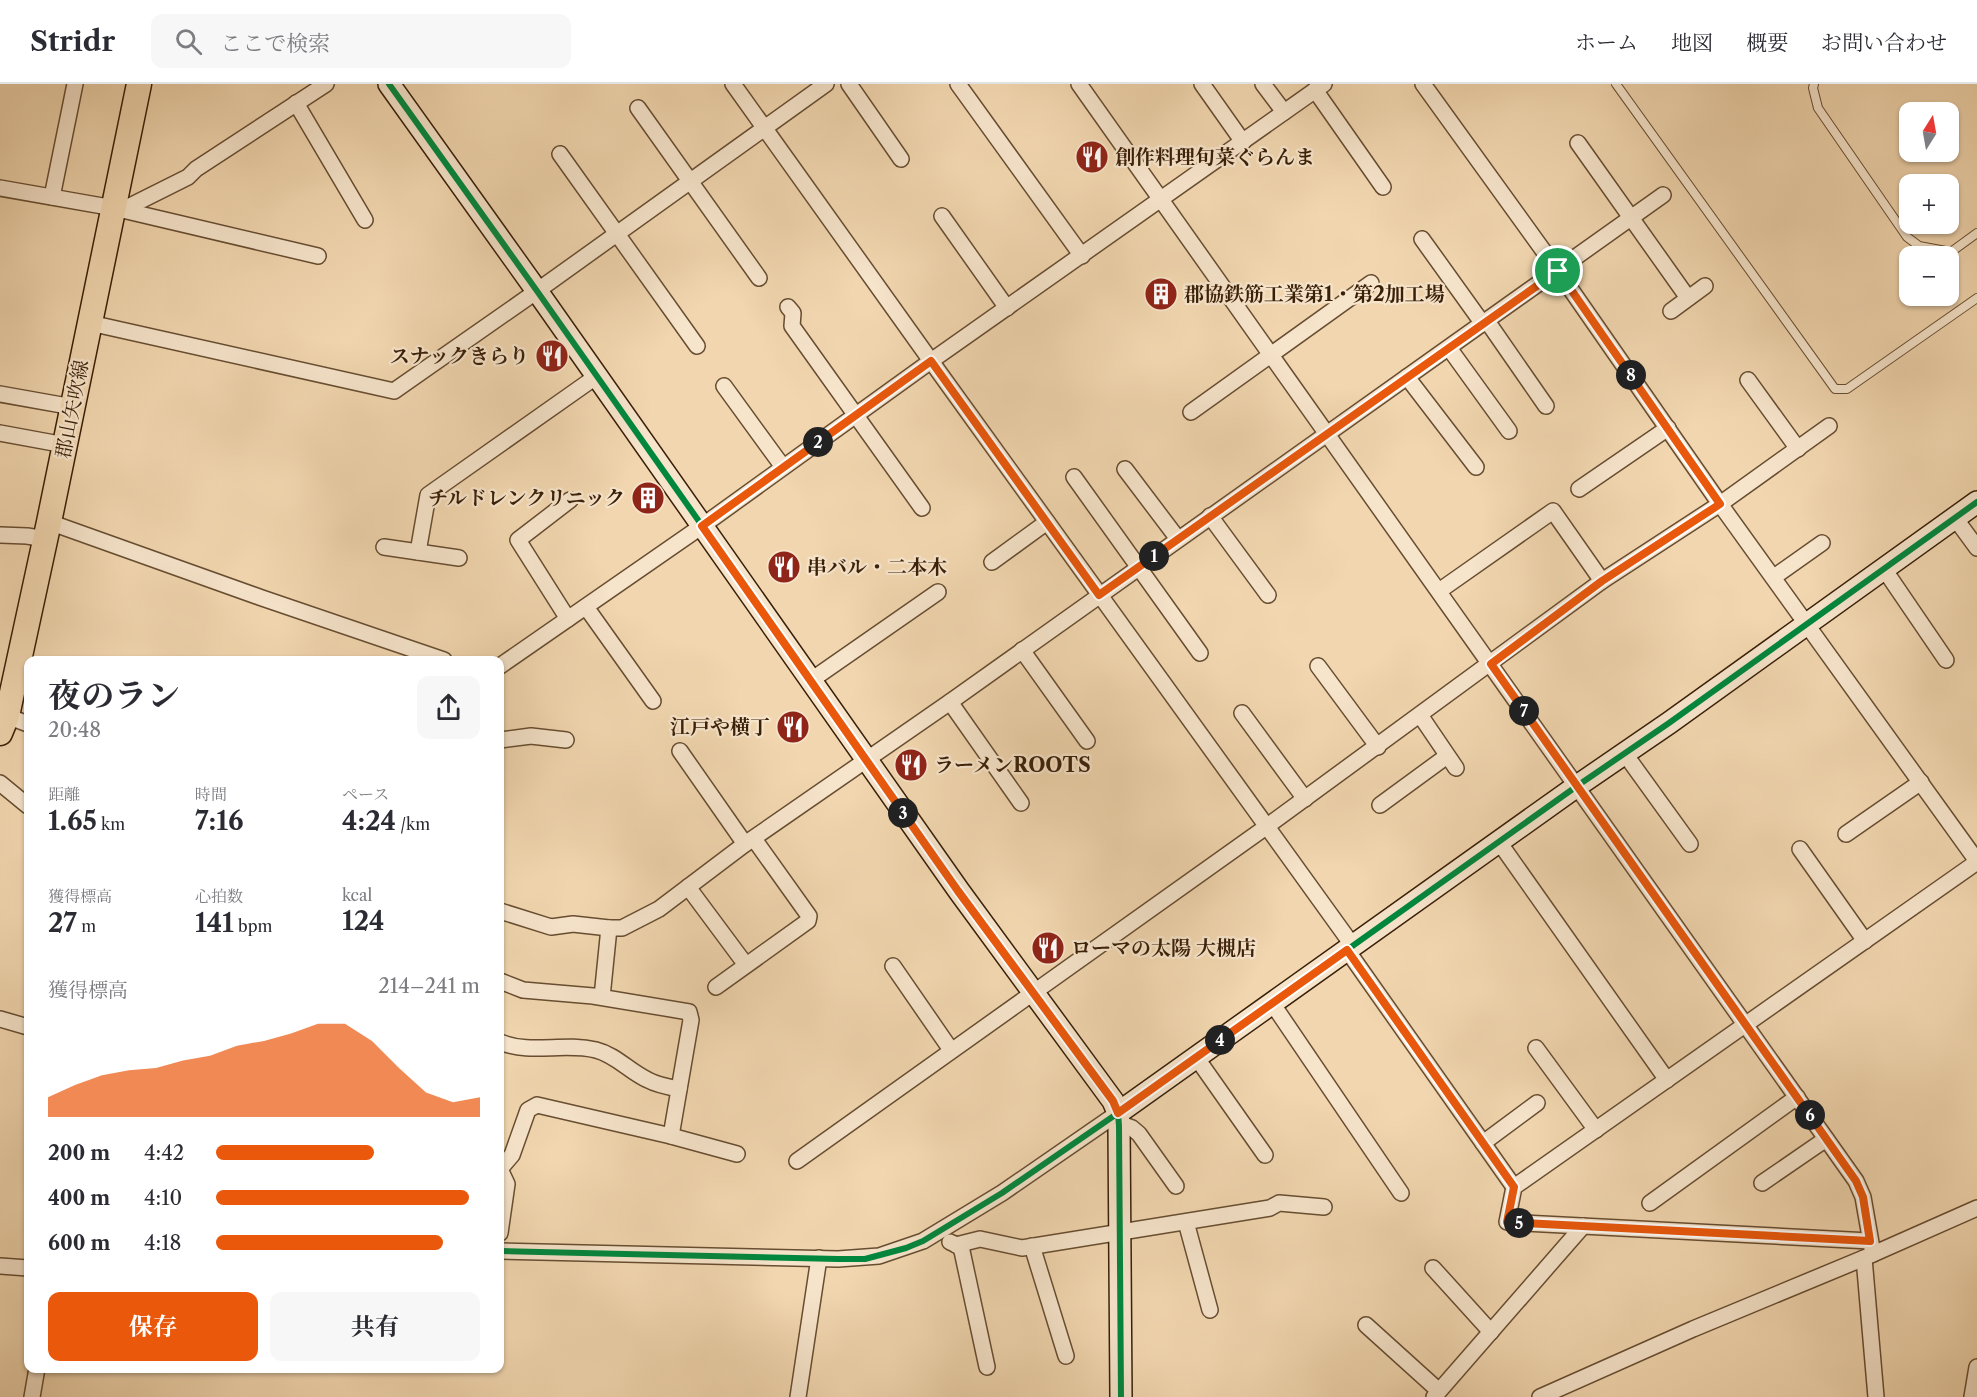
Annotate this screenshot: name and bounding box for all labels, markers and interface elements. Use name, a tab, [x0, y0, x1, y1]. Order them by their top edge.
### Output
search box	[151, 14, 571, 68]
text: Stridr	[30, 24, 115, 58]
icon: search	[172, 25, 205, 58]
text: ここで検索	[220, 30, 330, 57]
text: ホーム	[1575, 30, 1638, 55]
text: 地図	[1671, 30, 1713, 55]
text: 概要	[1746, 30, 1788, 55]
text: お問い合わせ	[1821, 30, 1947, 55]
north arrow	[1899, 102, 1959, 162]
map controls	[1899, 102, 1959, 306]
restaurant icon: 創作料理旬菜ぐらんま	[1074, 139, 1110, 175]
place label: 創作料理旬菜ぐらんま	[1115, 145, 1315, 169]
button: +	[1899, 174, 1959, 234]
pin	[1532, 245, 1583, 296]
button: −	[1899, 246, 1959, 306]
icon: arrive	[1541, 254, 1574, 287]
building icon: 郡協鉄筋工業第1・第2加工場	[1143, 276, 1179, 312]
place label: 郡協鉄筋工業第1・第2加工場	[1184, 282, 1445, 306]
restaurant icon: スナックきらり	[534, 338, 570, 374]
place label: スナックきらり	[390, 344, 529, 368]
street label: 郡山矢吹線	[51, 358, 93, 460]
pin: 8	[1616, 360, 1646, 390]
text: 8	[1626, 365, 1636, 385]
pin: 2	[803, 427, 833, 457]
text: 2	[813, 432, 823, 452]
building icon: チルドレンクリニック	[630, 480, 666, 516]
place label: チルドレンクリニック	[428, 486, 625, 510]
pin: 1	[1139, 541, 1169, 571]
text: 1	[1150, 546, 1158, 566]
restaurant icon: 串バル・二本木	[766, 549, 802, 585]
place label: 串バル・二本木	[807, 555, 947, 579]
text: 夜のラン	[48, 675, 180, 716]
button: share	[417, 676, 480, 739]
pin: 7	[1509, 696, 1539, 726]
text: 7	[1520, 701, 1528, 721]
restaurant icon: 江戸や横丁	[775, 709, 811, 745]
place label: 江戸や横丁	[670, 715, 770, 739]
text: 20:48	[48, 718, 101, 742]
restaurant icon: ラーメンROOTS	[893, 747, 929, 783]
place label: ラーメンROOTS	[934, 753, 1091, 777]
text: 距離	[48, 784, 80, 804]
text: 時間	[195, 784, 227, 804]
text: ペース	[342, 784, 389, 804]
pin: 3	[888, 798, 918, 828]
text: 3	[898, 803, 908, 823]
text: 1.65	[48, 805, 97, 837]
text: 7:16	[195, 805, 244, 837]
text: 4:24	[342, 805, 396, 837]
text: km	[97, 814, 125, 834]
text: /km	[396, 814, 430, 834]
text: kcal	[342, 885, 372, 905]
text: 獲得標高	[48, 886, 112, 906]
text: 心拍数	[195, 886, 243, 906]
text: 124	[342, 905, 384, 937]
text: 27	[48, 907, 77, 939]
text: 141	[195, 907, 234, 939]
text: m	[77, 916, 96, 936]
text: bpm	[234, 916, 273, 936]
restaurant icon: ローマの太陽 大槻店	[1030, 930, 1066, 966]
place label: ローマの太陽 大槻店	[1071, 936, 1256, 960]
text: 214–241 m	[378, 974, 480, 998]
text: 獲得標高	[48, 978, 128, 1002]
pin: 4	[1205, 1025, 1235, 1055]
text: 4	[1215, 1030, 1225, 1050]
pin: 6	[1795, 1100, 1825, 1130]
text: 6	[1805, 1105, 1815, 1125]
text: 200 m	[48, 1141, 110, 1165]
text: 4:42	[144, 1141, 184, 1165]
text: 400 m	[48, 1186, 110, 1210]
text: 4:10	[144, 1186, 182, 1210]
pin: 5	[1504, 1208, 1534, 1238]
text: 5	[1515, 1213, 1523, 1233]
text: 600 m	[48, 1231, 110, 1255]
text: 4:18	[144, 1231, 181, 1255]
button: 保存	[48, 1292, 258, 1361]
button: 共有	[270, 1292, 480, 1361]

